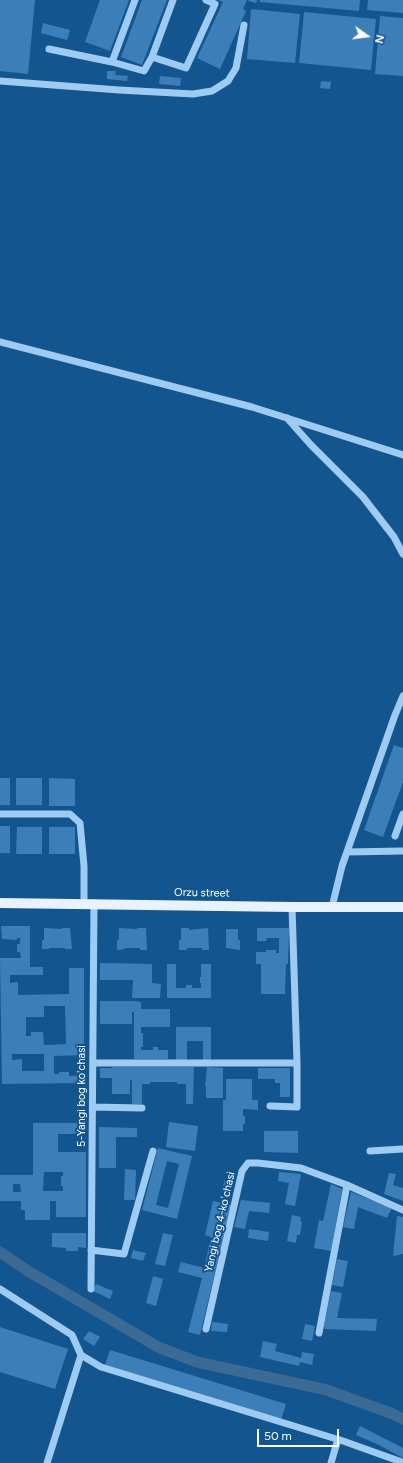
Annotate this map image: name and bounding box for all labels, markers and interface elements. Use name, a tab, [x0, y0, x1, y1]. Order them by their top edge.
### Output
north arrow	[347, 16, 387, 56]
text: N	[372, 33, 386, 45]
street label: Orzu street	[174, 886, 230, 900]
street label: 5-Yangi bog koʼchasi	[75, 1045, 89, 1147]
street label: Yangi bog 4-koʼchasi	[202, 1171, 238, 1273]
scale bar	[259, 1421, 341, 1447]
text: 50 m	[264, 1429, 292, 1443]

